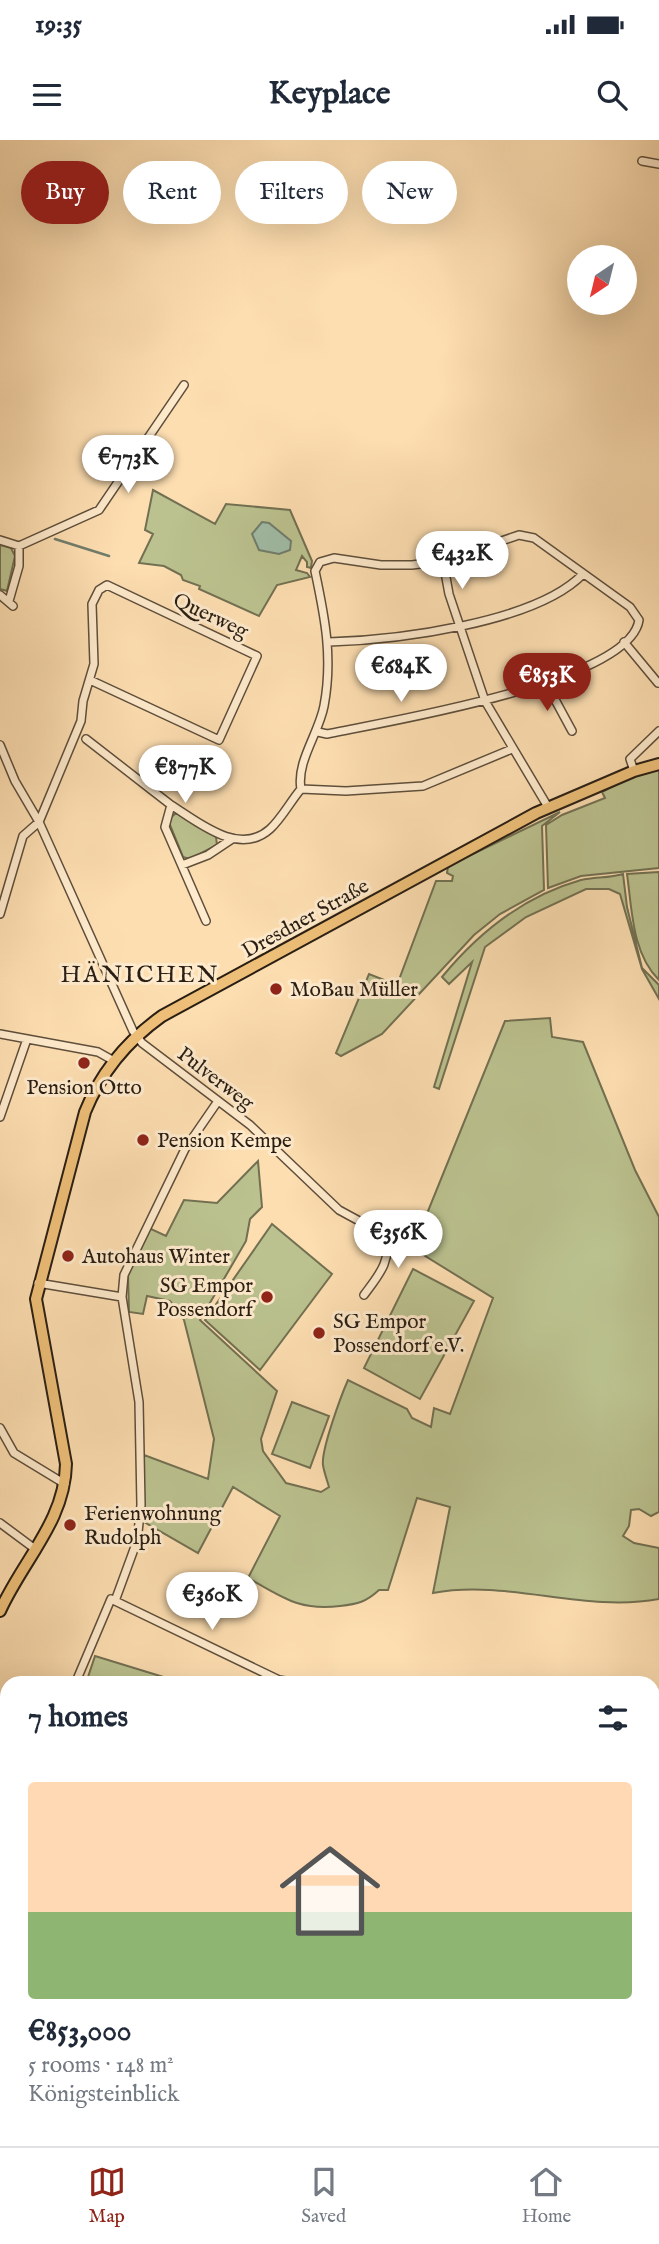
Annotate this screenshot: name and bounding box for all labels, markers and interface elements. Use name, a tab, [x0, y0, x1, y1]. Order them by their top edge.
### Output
text: 19:35	[35, 8, 82, 41]
text: Keyplace	[269, 74, 390, 115]
icon: menu	[28, 76, 66, 114]
icon: search	[593, 76, 631, 114]
chip: Buy	[21, 161, 109, 224]
chip: Rent	[123, 161, 221, 224]
chip: Filters	[235, 161, 348, 224]
chip: New	[362, 161, 457, 224]
north arrow	[567, 245, 637, 315]
map controls	[567, 245, 637, 315]
pin: €773K	[79, 436, 177, 495]
text: €773K	[98, 443, 158, 472]
pin: €432K	[413, 532, 511, 591]
text: €432K	[432, 539, 492, 568]
street label: Querweg	[168, 587, 253, 646]
pin: €684K	[352, 644, 450, 704]
text: €684K	[371, 652, 431, 681]
pin: €853K	[498, 654, 596, 713]
text: €853K	[519, 661, 575, 690]
pin: €877K	[136, 746, 234, 805]
text: €877K	[155, 753, 215, 782]
street label: Dresdner Straße	[237, 873, 374, 965]
district label: HÄNICHEN	[61, 960, 219, 991]
place label: MoBau Müller	[290, 977, 418, 1004]
marker: MoBau Müller	[268, 981, 284, 997]
street label: Pulverweg	[171, 1041, 260, 1117]
marker: Pension Otto	[76, 1055, 92, 1071]
place label: Pension Otto	[26, 1075, 142, 1102]
place label: Pension Kempe	[157, 1128, 292, 1155]
marker: Pension Kempe	[135, 1132, 151, 1148]
pin: €356K	[349, 1210, 447, 1270]
text: €356K	[370, 1218, 426, 1247]
place label: Autohaus Winter	[81, 1244, 230, 1271]
marker: Autohaus Winter	[60, 1248, 76, 1264]
place label: SG Empor Possendorf	[157, 1273, 256, 1324]
marker: SG Empor Possendorf	[259, 1289, 275, 1305]
place label: SG Empor Possendorf e.V.	[333, 1309, 464, 1360]
marker: SG Empor Possendorf e.V.	[311, 1325, 327, 1341]
place label: Ferienwohnung Rudolph	[84, 1501, 222, 1552]
marker: Ferienwohnung Rudolph	[62, 1517, 78, 1533]
pin: €360K	[163, 1572, 261, 1632]
text: €360K	[182, 1580, 242, 1609]
text: 7 homes	[28, 1699, 128, 1737]
icon: filters	[594, 1699, 632, 1737]
icon: home	[267, 1828, 393, 1954]
text: €853,000	[28, 2013, 132, 2051]
text: 5 rooms · 148 m²	[28, 2051, 174, 2080]
text: Königsteinblick	[28, 2080, 179, 2109]
tab: Map	[88, 2163, 126, 2229]
tab: Saved	[301, 2163, 346, 2229]
tab: Home	[522, 2163, 571, 2229]

